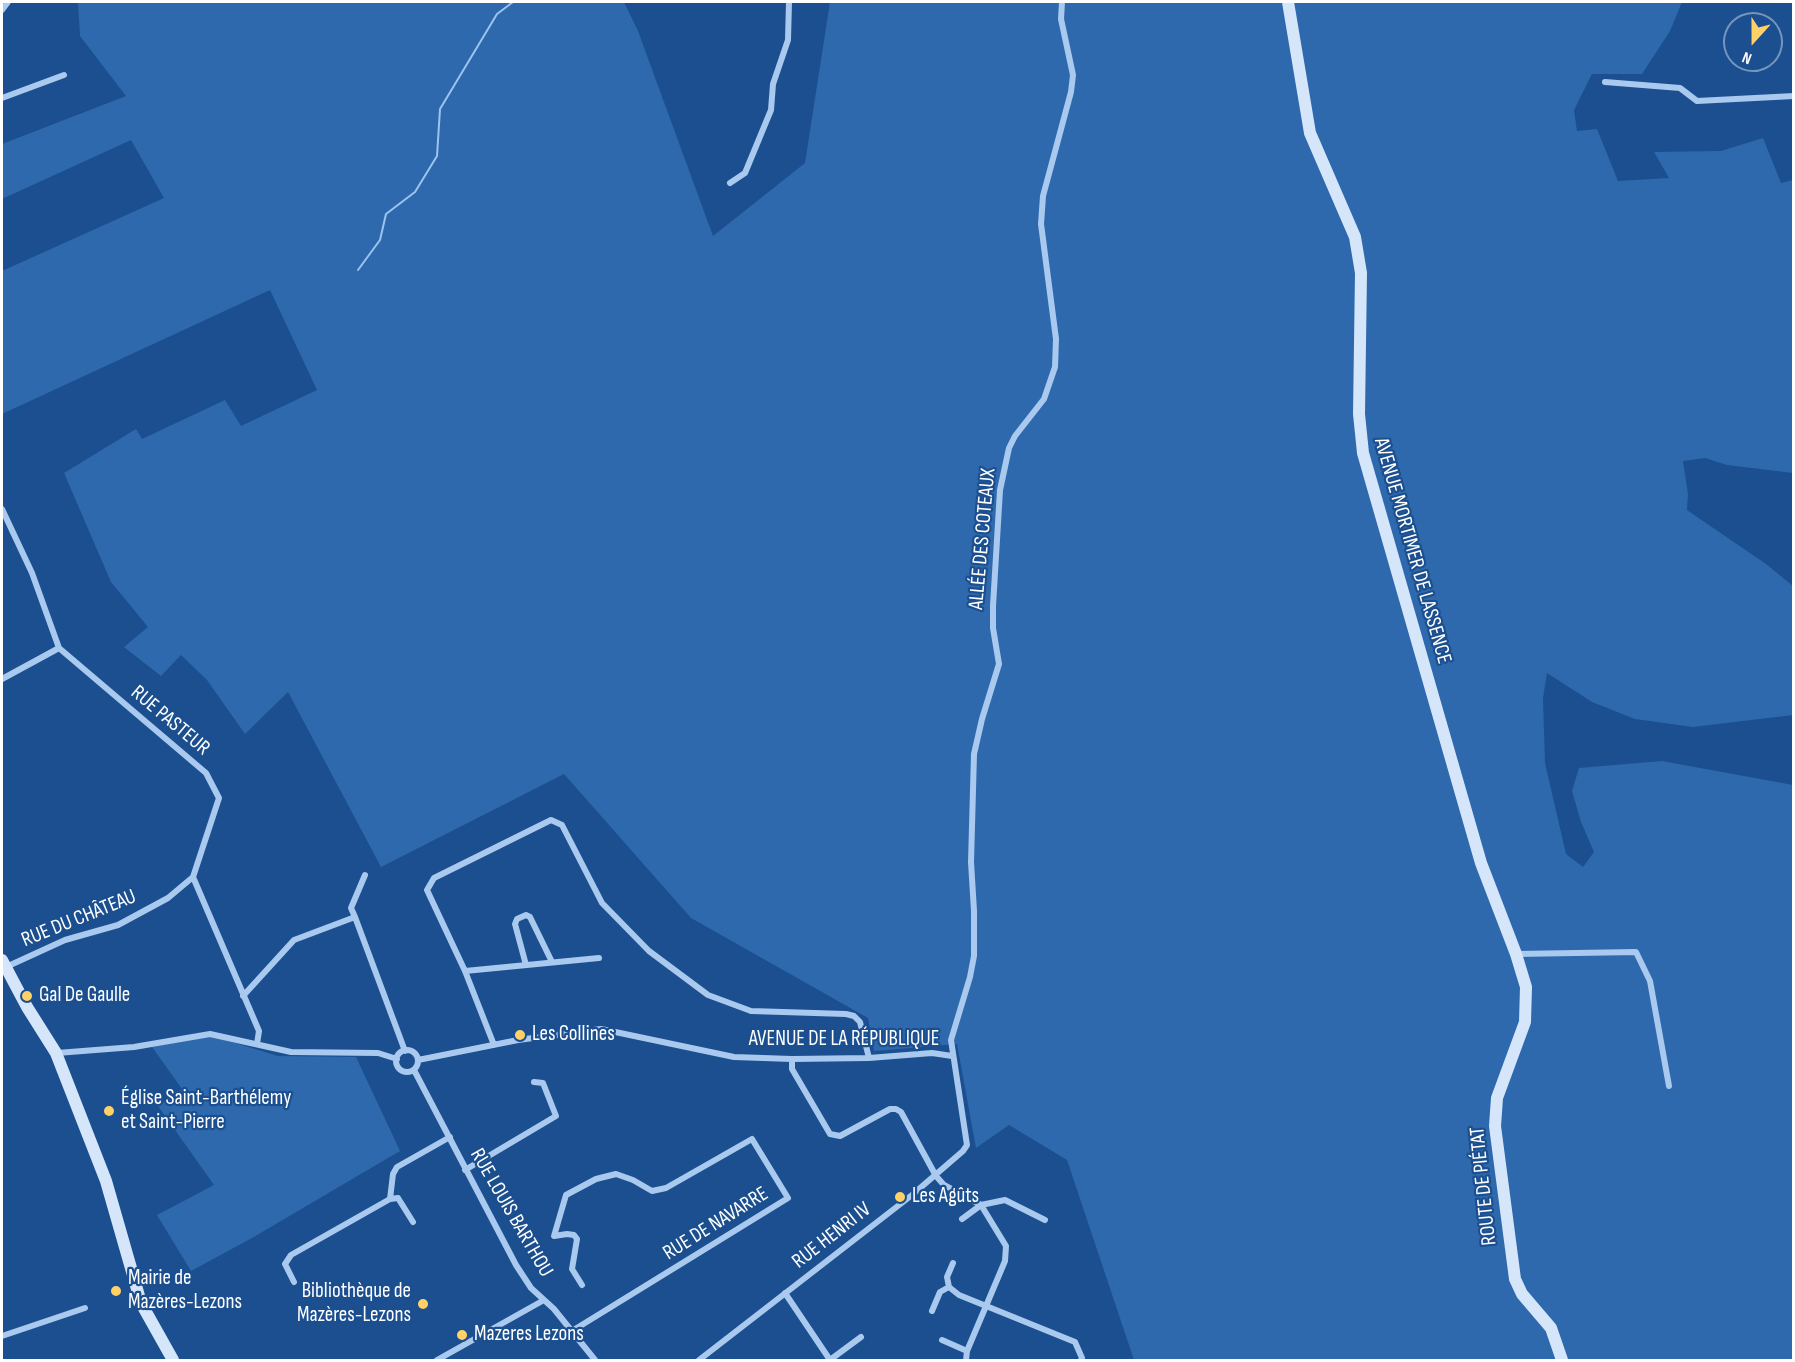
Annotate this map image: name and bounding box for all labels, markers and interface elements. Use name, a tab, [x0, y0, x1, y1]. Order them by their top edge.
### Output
north arrow	[1723, 12, 1783, 72]
text: N	[1740, 47, 1754, 68]
street label: AVENUE MORTIMER DE LASSENCE	[1368, 435, 1456, 667]
street label: ALLÉE DES COTEAUX	[964, 467, 1002, 611]
street label: RUE PASTEUR	[125, 681, 215, 761]
street label: RUE DU CHÂTEAU	[18, 885, 140, 953]
place label: Gal De Gaulle	[39, 983, 130, 1009]
marker: Gal De Gaulle	[20, 989, 34, 1003]
place label: Les Collines	[532, 1022, 615, 1048]
street label: AVENUE DE LA RÉPUBLIQUE	[749, 1027, 939, 1053]
marker: Les Collines	[513, 1028, 527, 1042]
place label: Église Saint-Barthélemy et Saint-Pierre	[121, 1086, 291, 1136]
marker: Église Saint-Barthélemy et Saint-Pierre	[102, 1104, 116, 1118]
street label: ROUTE DE PIÉTAT	[1465, 1125, 1503, 1247]
street label: RUE LOUIS BARTHOU	[464, 1144, 558, 1282]
street label: RUE DE NAVARRE	[659, 1182, 773, 1266]
place label: Les Agûts	[912, 1184, 979, 1210]
marker: Les Agûts	[893, 1190, 907, 1204]
street label: RUE HENRI IV	[788, 1197, 876, 1275]
place label: Mairie de Mazères-Lezons	[128, 1266, 242, 1316]
place label: Bibliothèque de Mazères-Lezons	[297, 1279, 411, 1329]
marker: Mairie de Mazères-Lezons	[109, 1284, 123, 1298]
marker: Bibliothèque de Mazères-Lezons	[416, 1297, 430, 1311]
place label: Mazeres Lezons	[474, 1322, 584, 1348]
marker: Mazeres Lezons	[455, 1328, 469, 1342]

